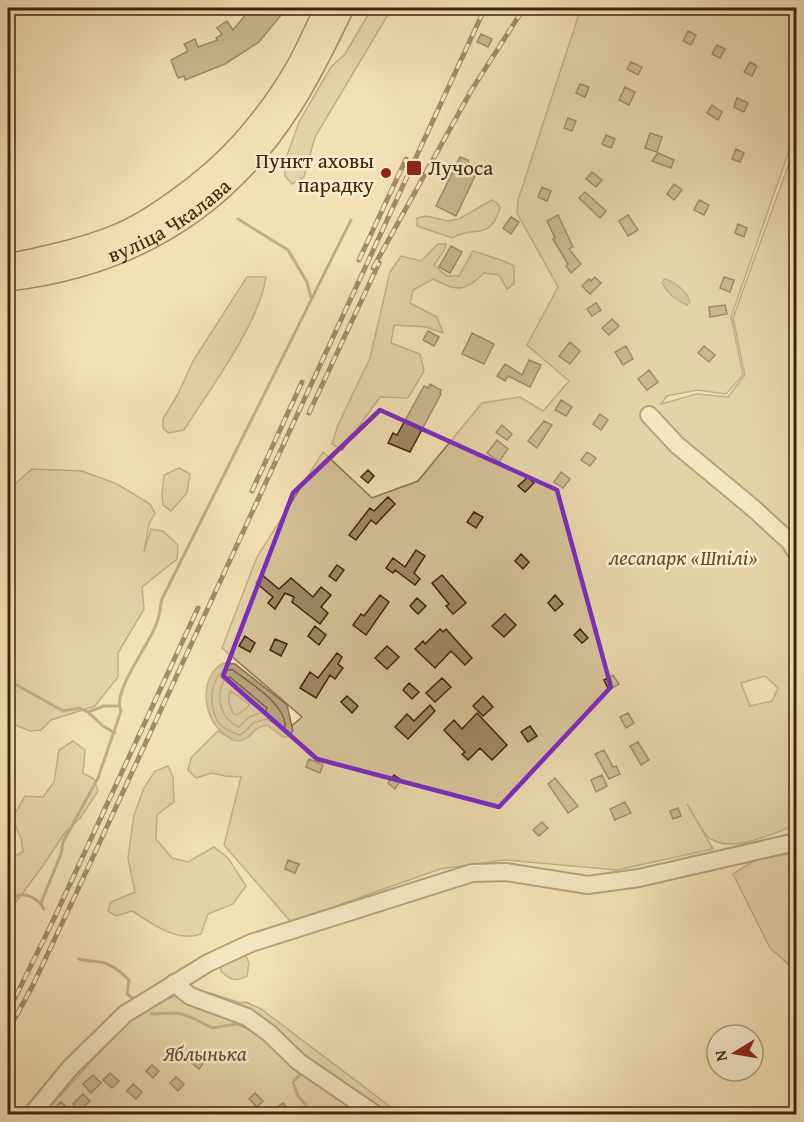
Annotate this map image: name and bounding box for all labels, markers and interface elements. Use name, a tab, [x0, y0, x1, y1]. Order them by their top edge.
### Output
place label: Пункт аховы парадку	[255, 145, 374, 200]
place label: Лучоса	[428, 152, 493, 183]
marker: Лучоса	[405, 159, 423, 177]
marker: Пункт аховы парадку	[379, 166, 393, 180]
street label: вуліца Чкалава	[103, 171, 238, 270]
park label: лесапарк «Шпілі»	[608, 542, 758, 573]
north arrow	[705, 1023, 765, 1083]
park label: Яблынька	[162, 1038, 247, 1069]
text: N	[707, 1048, 733, 1063]

